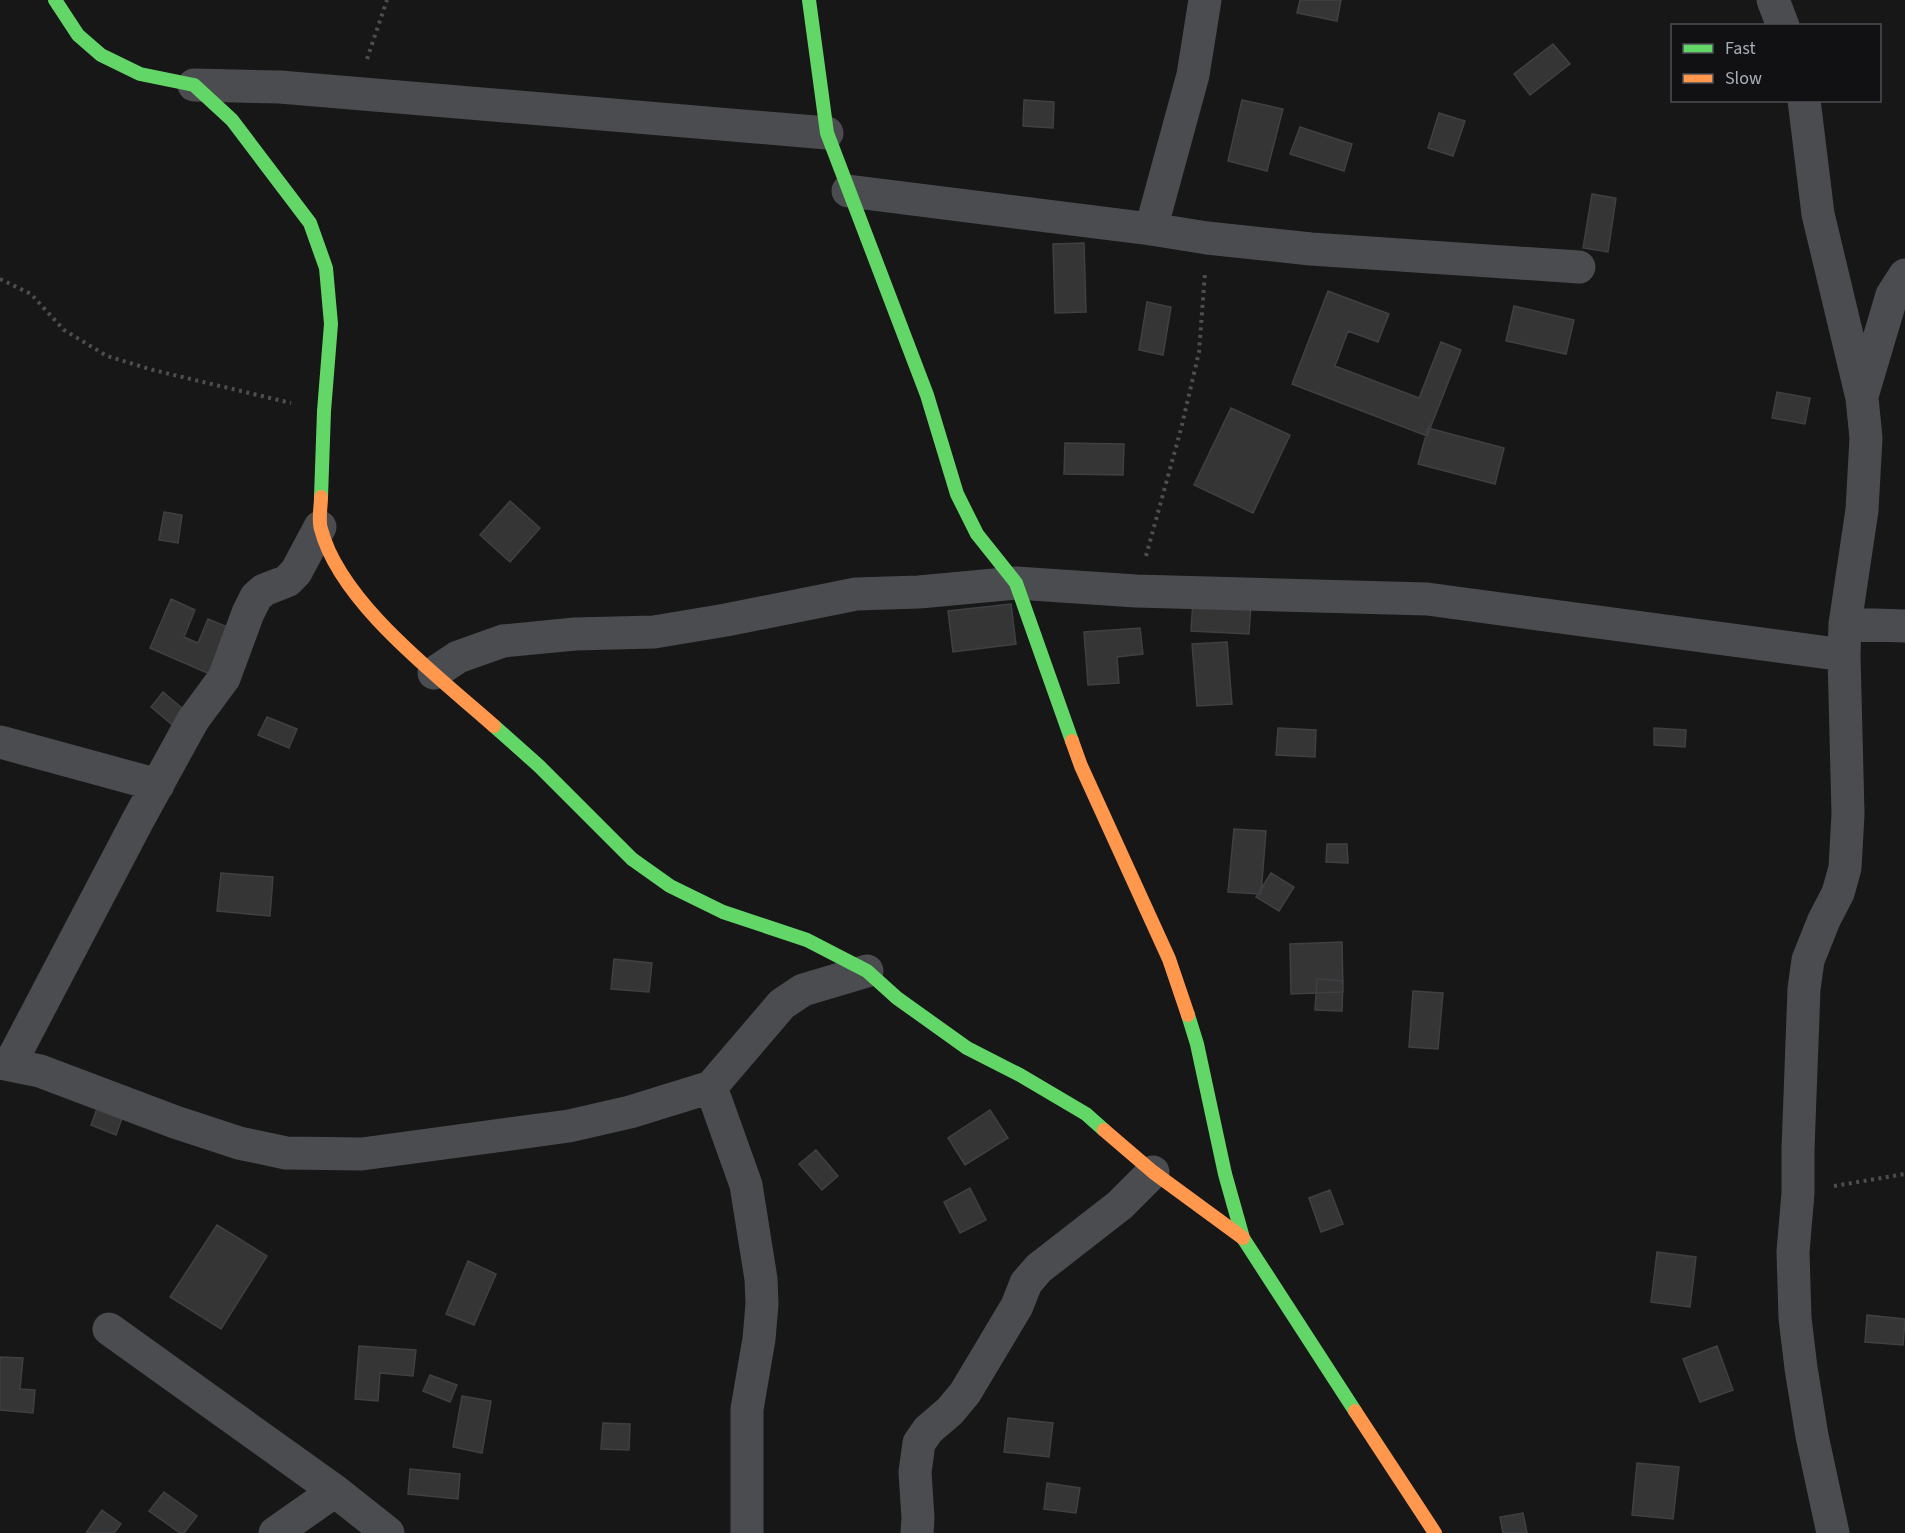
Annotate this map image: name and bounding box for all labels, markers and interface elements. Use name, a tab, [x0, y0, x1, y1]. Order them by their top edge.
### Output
legend	[1671, 24, 1881, 102]
text: Fast	[1725, 36, 1756, 61]
text: Slow	[1725, 66, 1762, 91]

